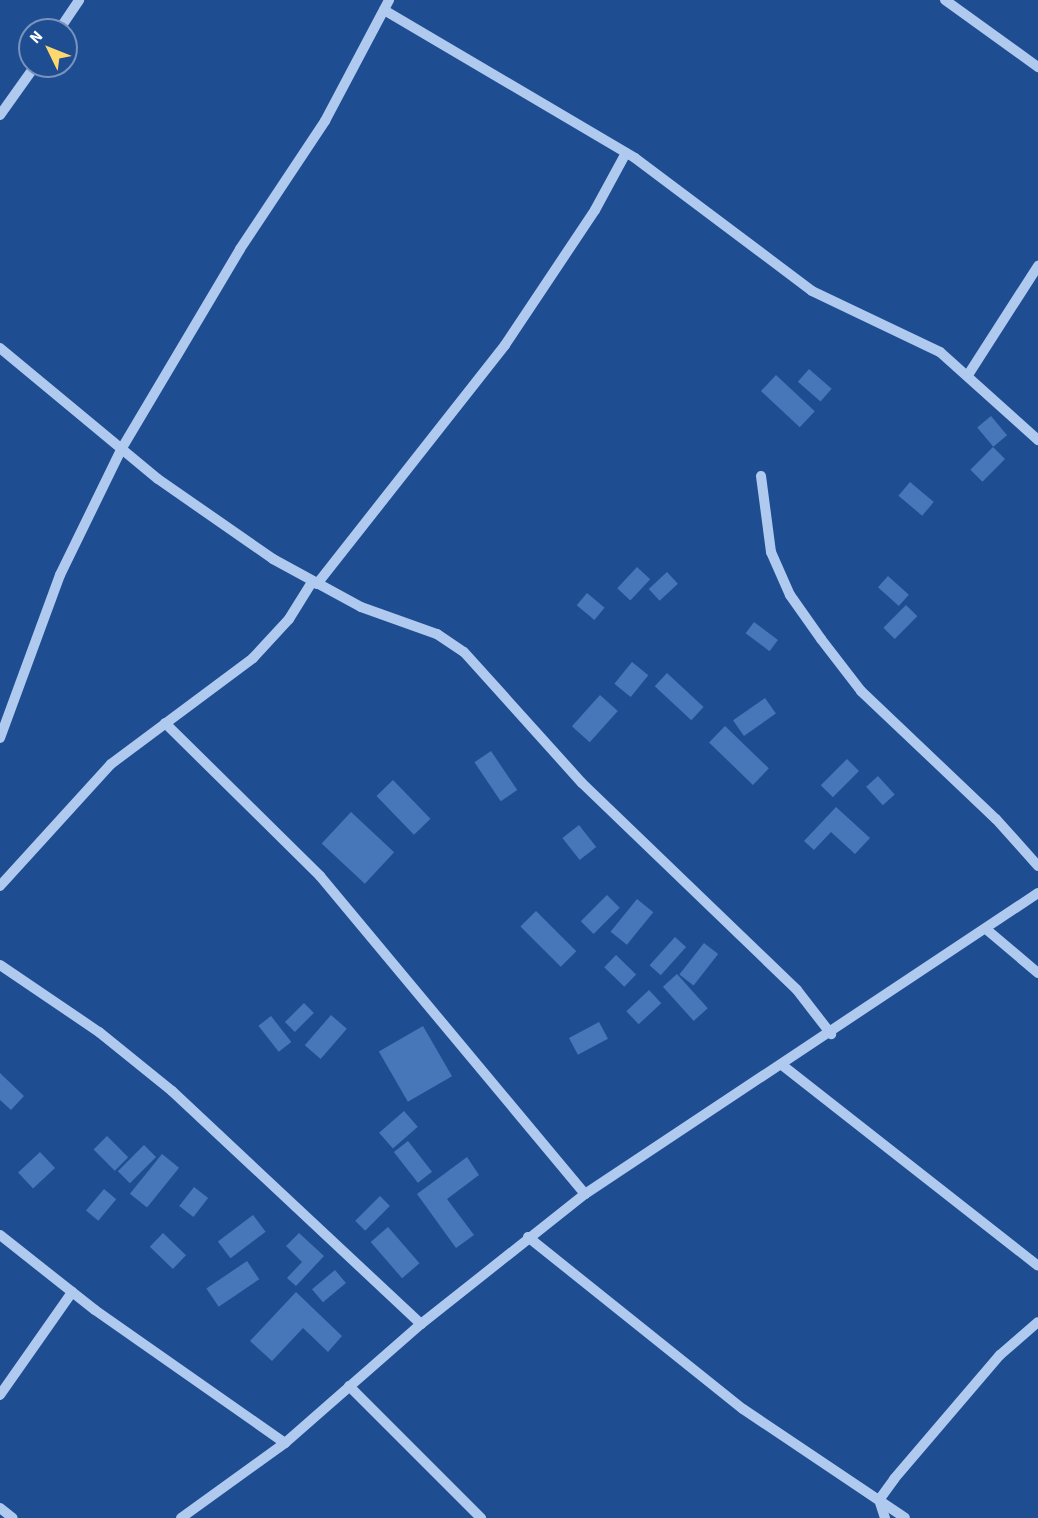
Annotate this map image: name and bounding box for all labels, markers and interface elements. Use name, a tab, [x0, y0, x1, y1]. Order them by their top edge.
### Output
north arrow	[18, 18, 78, 78]
text: N	[25, 26, 48, 48]

